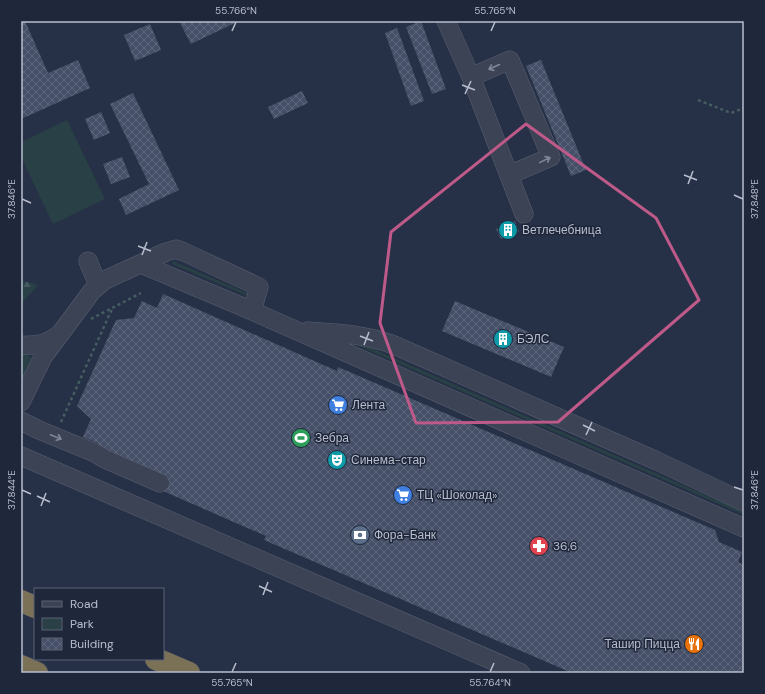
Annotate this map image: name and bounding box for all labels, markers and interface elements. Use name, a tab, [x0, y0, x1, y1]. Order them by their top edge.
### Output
text: 55.766°N	[215, 4, 257, 17]
text: 55.765°N	[474, 4, 516, 17]
one-way arrow	[488, 64, 500, 71]
one-way arrow	[539, 156, 551, 163]
text: 37.846°E	[5, 179, 18, 219]
text: 37.848°E	[748, 179, 761, 219]
building icon: Ветлечебница	[497, 219, 519, 241]
place label: Ветлечебница	[522, 222, 602, 238]
building icon: БЭЛС	[492, 328, 514, 350]
place label: БЭЛС	[517, 331, 550, 347]
supermarket icon: Лента	[327, 394, 349, 416]
place label: Лента	[352, 397, 386, 413]
sports icon: Зебра	[290, 427, 312, 449]
place label: Зебра	[315, 430, 349, 446]
one-way arrow	[50, 434, 62, 442]
theatre icon: Синема-стар	[326, 449, 348, 471]
place label: Синема-стар	[351, 452, 426, 468]
text: 37.844°E	[5, 470, 18, 510]
text: 37.846°E	[748, 470, 761, 510]
supermarket icon: ТЦ «Шоколад»	[392, 484, 414, 506]
place label: ТЦ «Шоколад»	[417, 487, 497, 503]
bank icon: Фора-Банк	[349, 524, 371, 546]
place label: Фора-Банк	[374, 527, 437, 543]
pharmacy icon: 36,6	[528, 535, 550, 557]
place label: 36,6	[553, 538, 577, 554]
legend	[34, 588, 164, 660]
text: Road	[70, 596, 98, 612]
text: Park	[70, 616, 94, 632]
restaurant icon: Ташир Пицца	[683, 633, 705, 655]
text: Building	[70, 636, 114, 652]
place label: Ташир Пицца	[605, 636, 680, 652]
text: 55.765°N	[211, 676, 253, 689]
text: 55.764°N	[469, 676, 511, 689]

